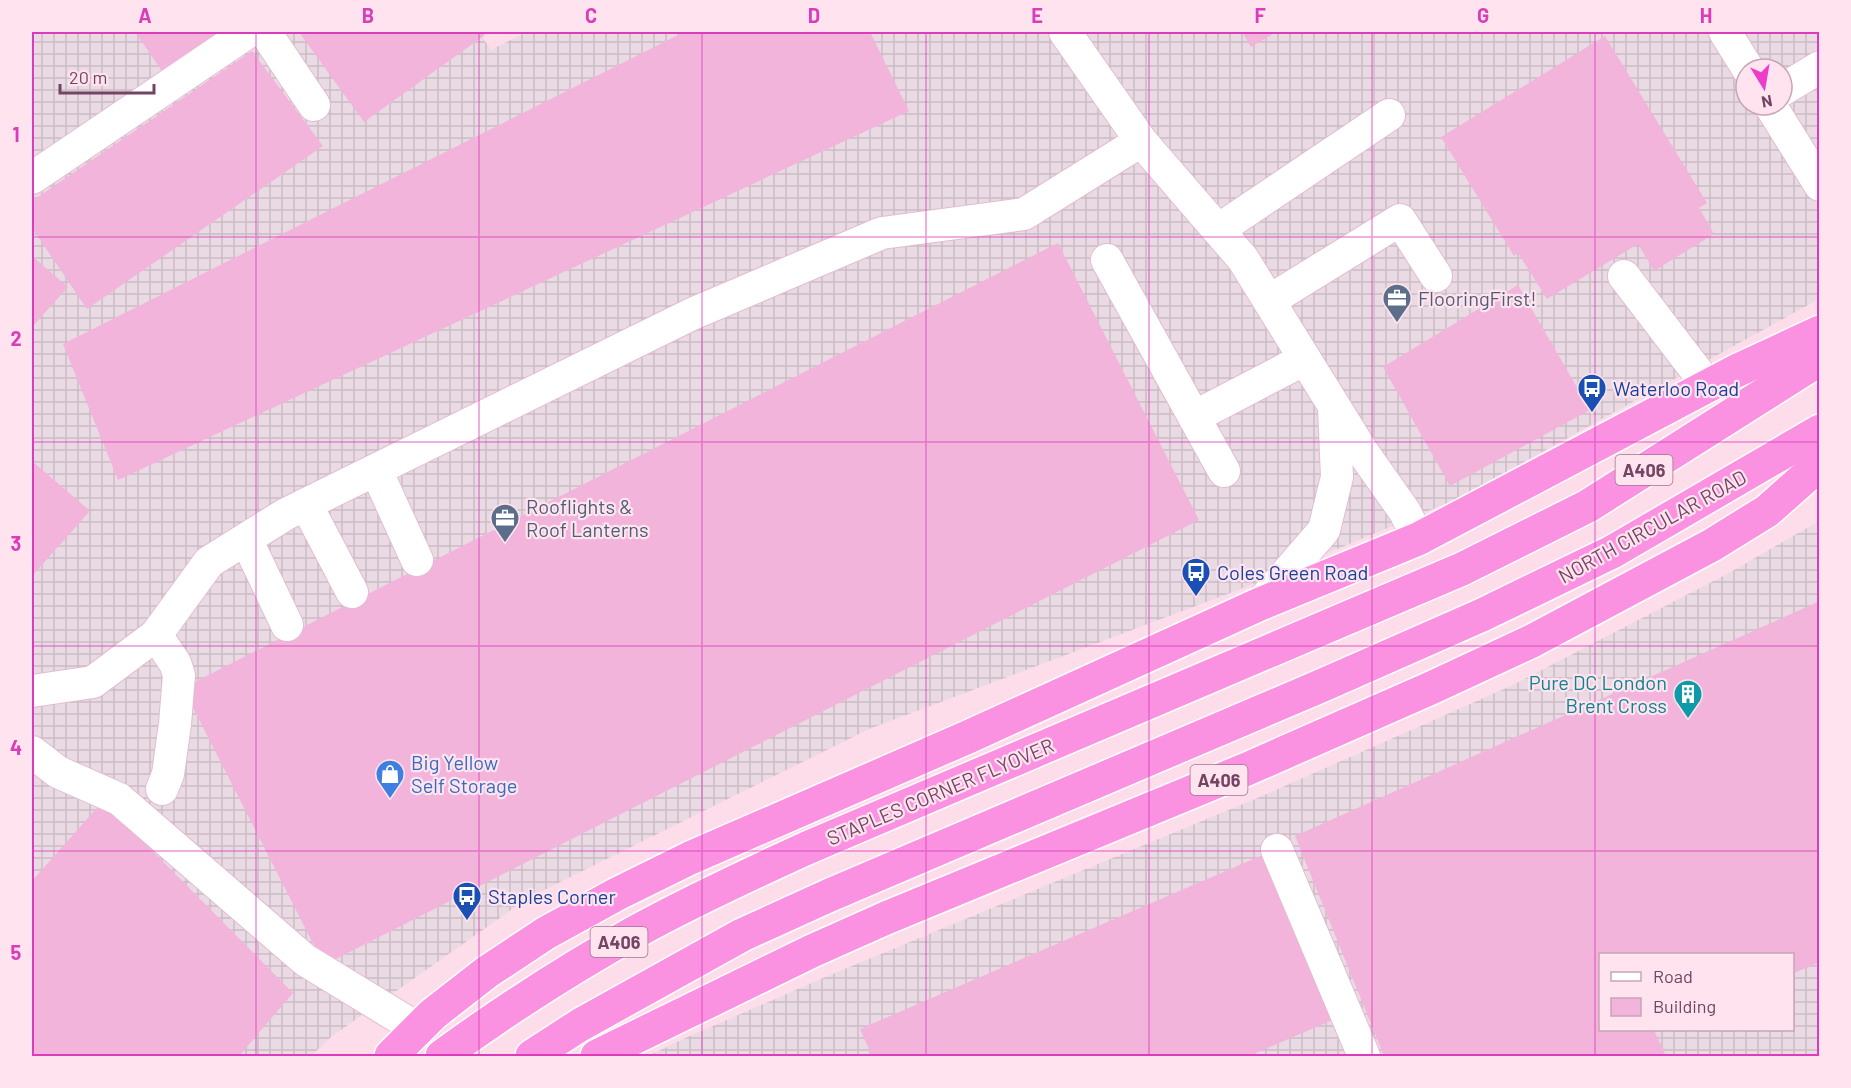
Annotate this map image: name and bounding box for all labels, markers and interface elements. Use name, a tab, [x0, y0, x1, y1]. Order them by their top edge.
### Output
text: A	[138, 3, 152, 27]
text: B	[362, 3, 374, 27]
text: C	[585, 3, 597, 27]
text: D	[808, 3, 820, 27]
text: E	[1031, 3, 1043, 27]
text: F	[1254, 3, 1266, 27]
text: G	[1477, 3, 1489, 27]
text: H	[1700, 3, 1712, 27]
scale bar	[60, 57, 154, 95]
north arrow	[1734, 57, 1794, 117]
text: 20 m	[69, 66, 107, 88]
text: N	[1760, 92, 1774, 113]
text: 1	[12, 122, 20, 146]
office icon: FlooringFirst!	[1381, 282, 1413, 324]
place label: FlooringFirst!	[1418, 286, 1537, 310]
text: 2	[10, 326, 22, 350]
bus stop icon: Waterloo Road	[1576, 372, 1608, 414]
place label: Waterloo Road	[1613, 376, 1739, 400]
road number: A406	[1616, 455, 1672, 485]
street label: NORTH CIRCULAR ROAD	[1554, 464, 1750, 588]
place label: Rooflights & Roof Lanterns	[526, 494, 649, 541]
office icon: Rooflights & Roof Lanterns	[489, 502, 521, 544]
text: 3	[11, 531, 21, 555]
bus stop icon: Coles Green Road	[1180, 556, 1212, 598]
place label: Coles Green Road	[1217, 560, 1368, 584]
place label: Pure DC London Brent Cross	[1529, 670, 1667, 717]
building icon: Pure DC London Brent Cross	[1672, 678, 1704, 720]
street label: STAPLES CORNER FLYOVER	[823, 732, 1057, 850]
text: 4	[10, 735, 22, 759]
place label: Big Yellow Self Storage	[411, 750, 517, 797]
shop icon: Big Yellow Self Storage	[374, 758, 406, 800]
road number: A406	[1190, 765, 1248, 795]
bus stop icon: Staples Corner	[451, 880, 483, 922]
place label: Staples Corner	[488, 884, 616, 908]
road number: A406	[590, 927, 648, 957]
text: 5	[11, 940, 22, 964]
legend	[1599, 953, 1794, 1031]
text: Road	[1653, 965, 1693, 987]
text: Building	[1653, 995, 1716, 1017]

